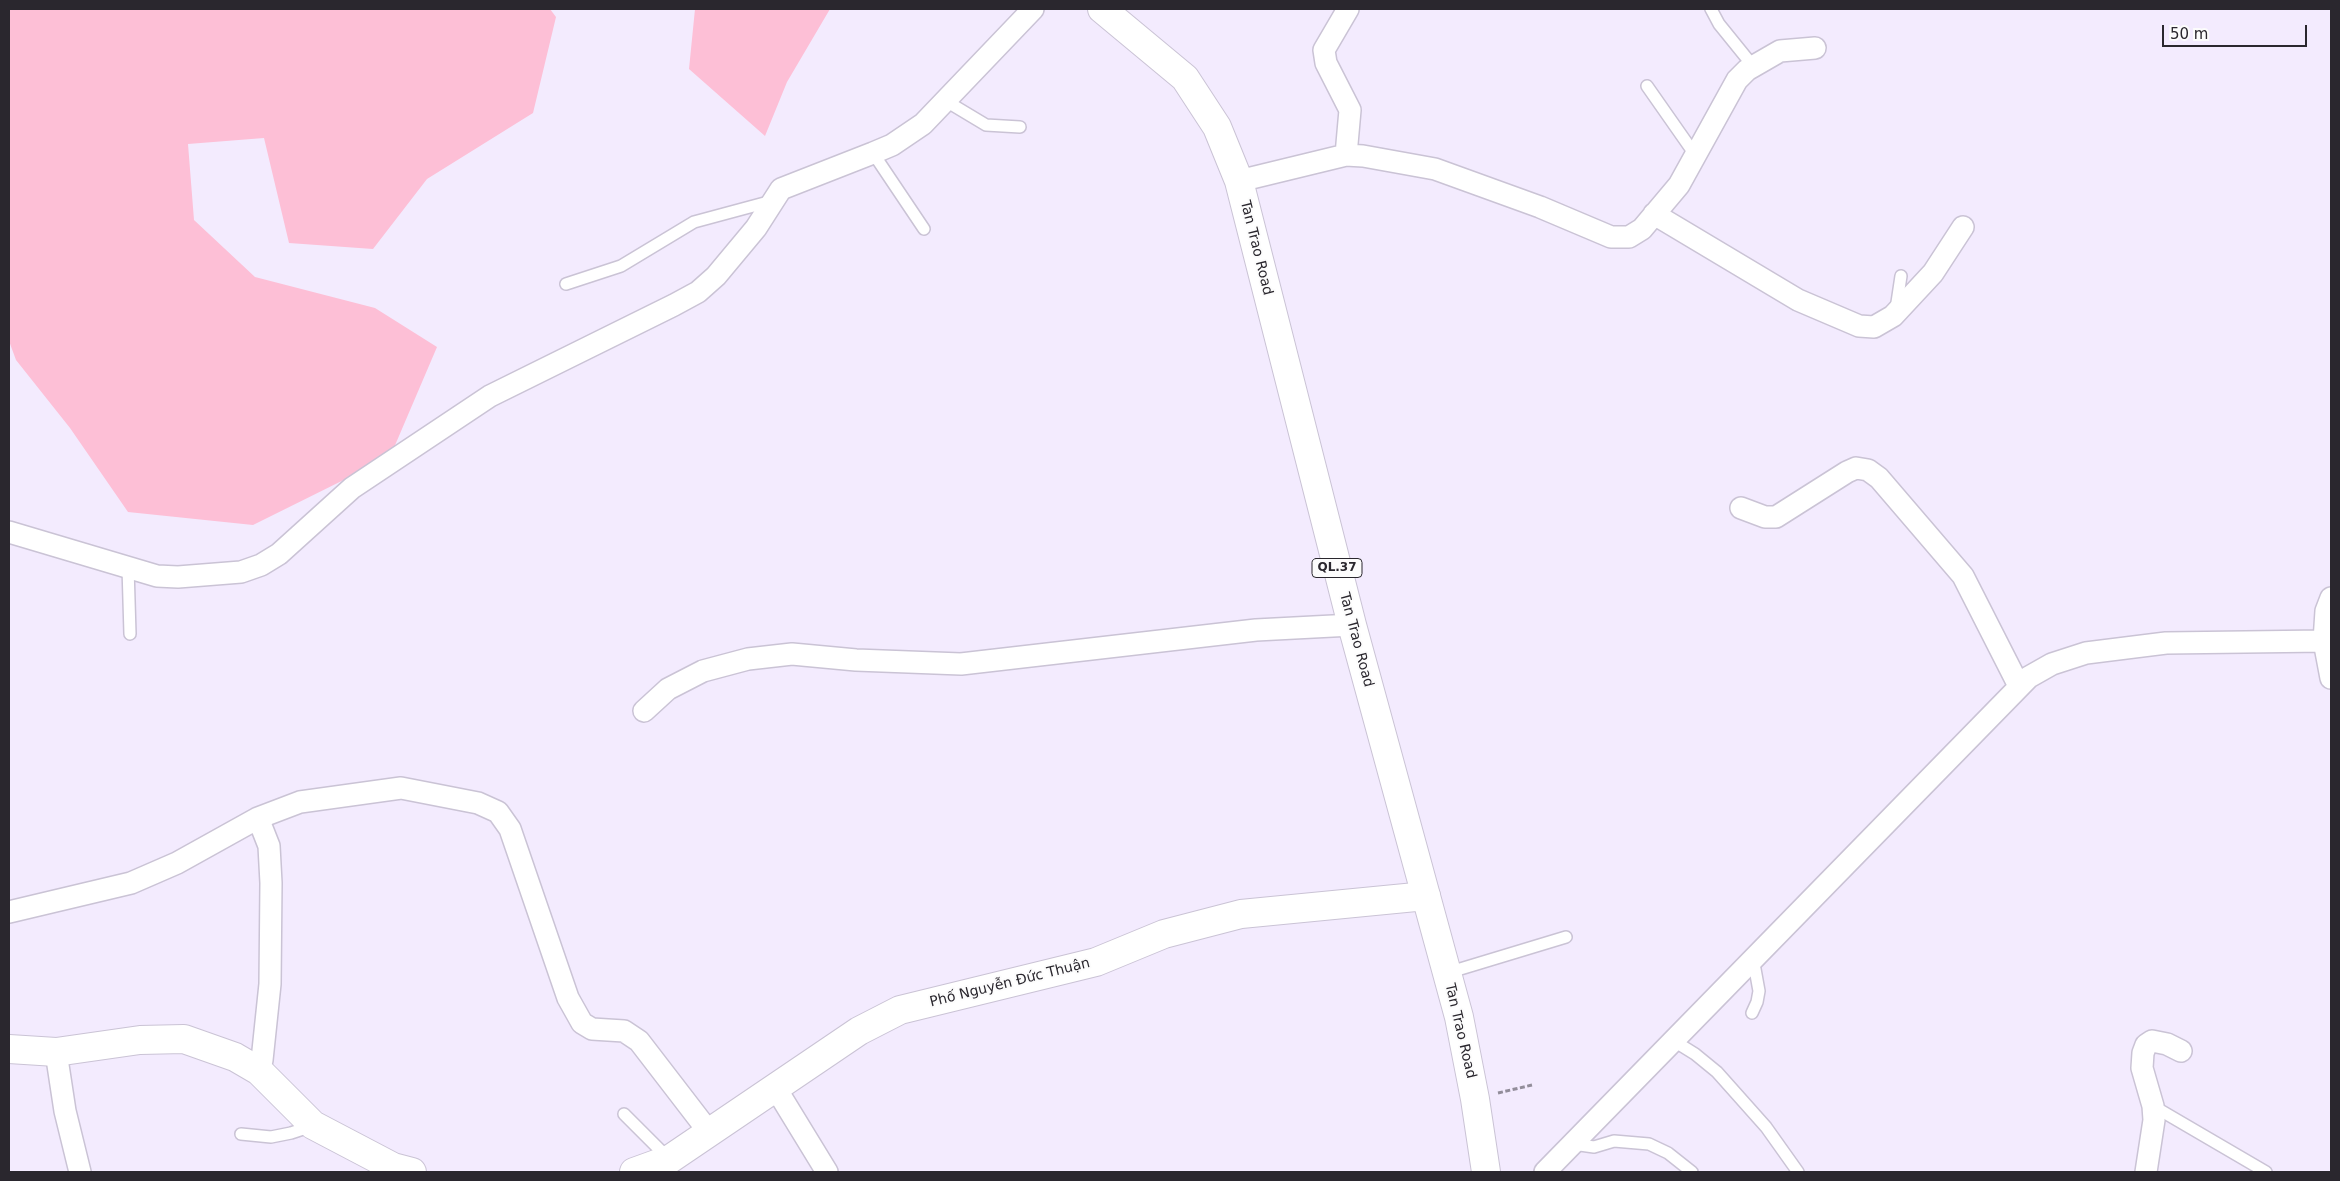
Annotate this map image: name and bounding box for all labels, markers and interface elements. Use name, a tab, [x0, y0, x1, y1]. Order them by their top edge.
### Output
scale bar	[2165, 15, 2310, 47]
text: 50 m	[2170, 25, 2208, 43]
street label: Tan Trao Road	[1236, 199, 1276, 297]
road number: QL.37	[1312, 558, 1362, 578]
street label: Tan Trao Road	[1335, 591, 1377, 689]
street label: Phố Nguyễn Đức Thuận	[928, 955, 1092, 1011]
street label: Tan Trao Road	[1441, 982, 1479, 1080]

